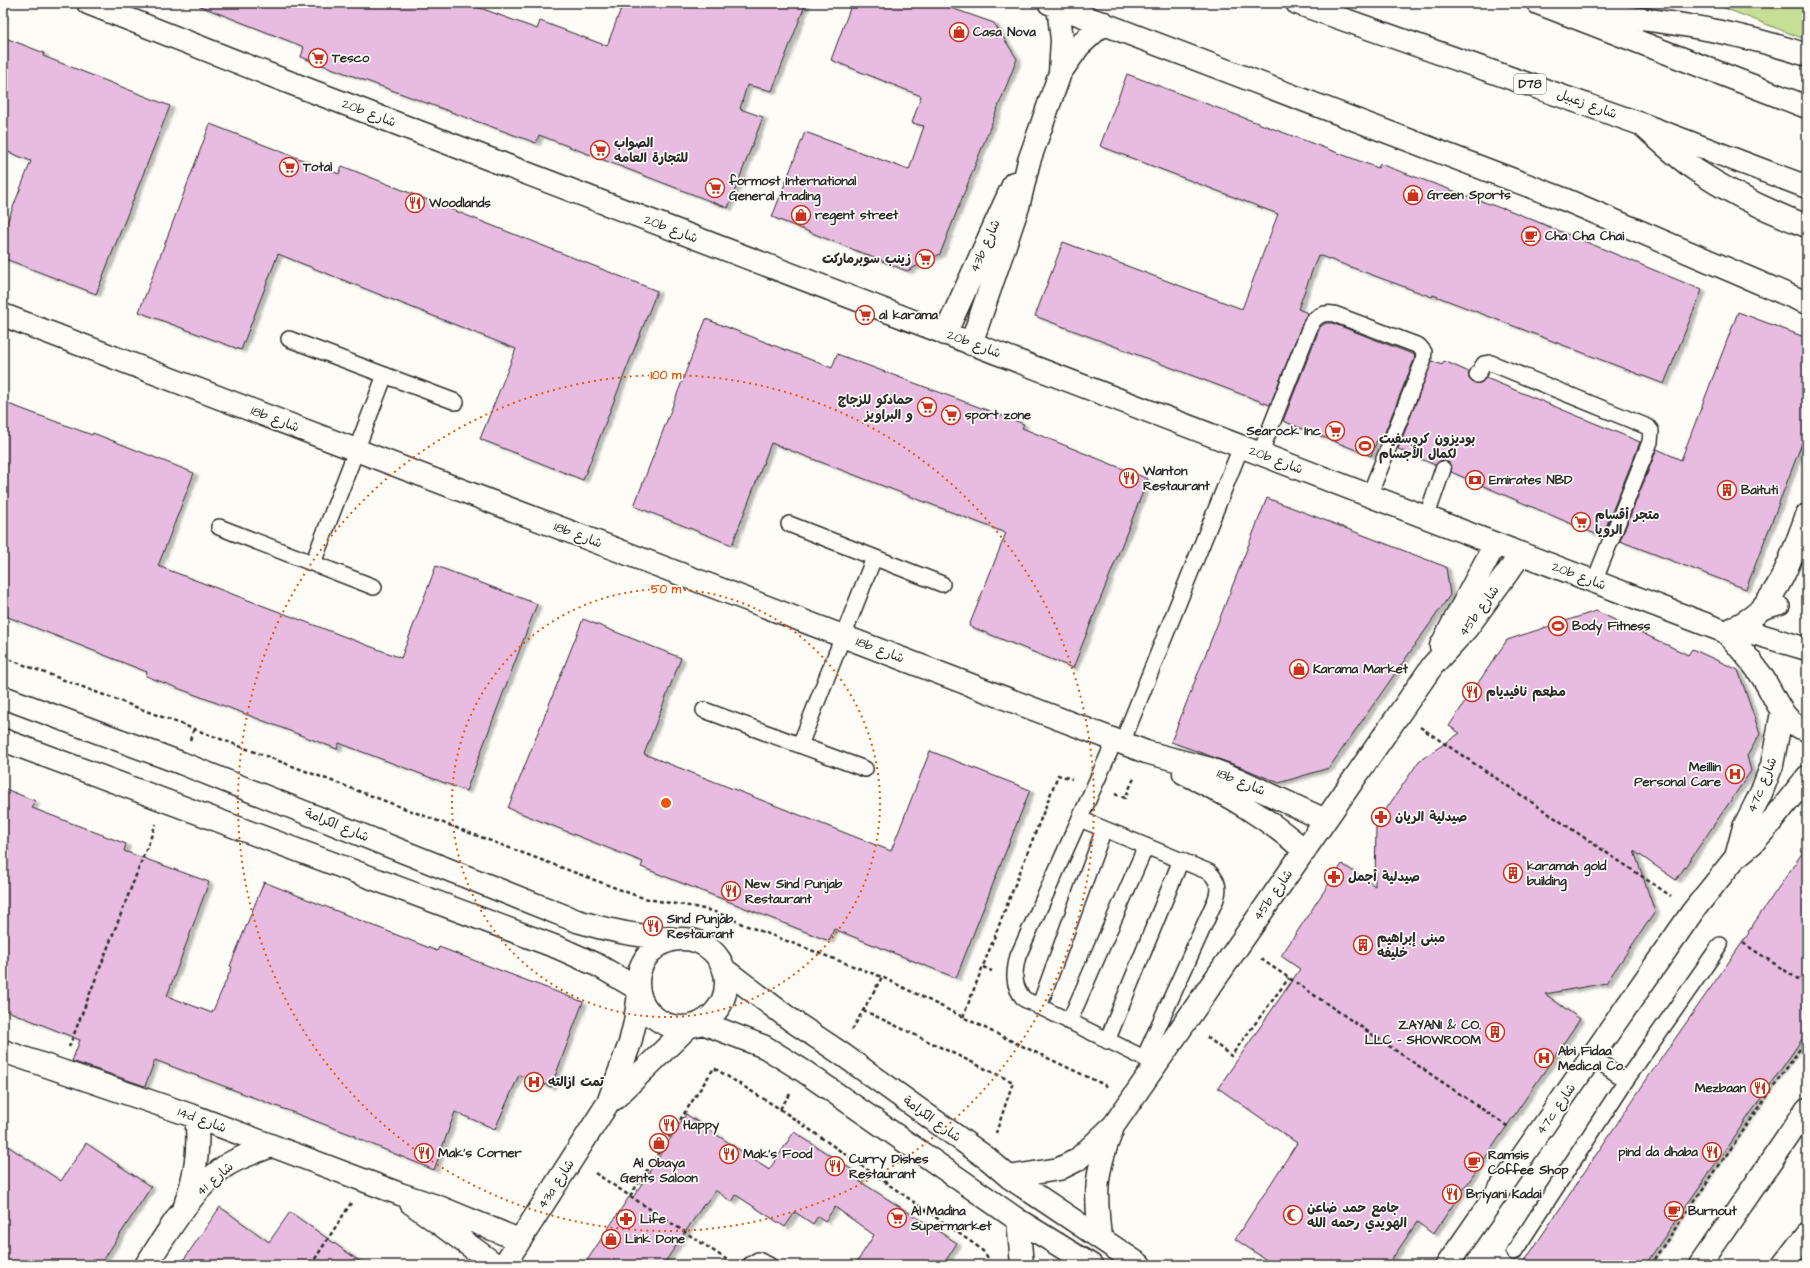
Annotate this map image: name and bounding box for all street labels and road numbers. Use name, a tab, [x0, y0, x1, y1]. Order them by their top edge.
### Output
road number: D78	[1514, 74, 1546, 94]
street label: شارع زعبيل	[1555, 85, 1619, 123]
street label: 20b شارع	[339, 95, 399, 131]
street label: 20b شارع	[641, 211, 701, 247]
street label: 43b شارع	[965, 217, 1005, 275]
street label: 20b شارع	[944, 326, 1004, 362]
street label: 18b شارع	[248, 402, 302, 436]
street label: 20b شارع	[1246, 442, 1306, 478]
street label: 18b شارع	[551, 518, 605, 552]
street label: 20b شارع	[1549, 558, 1609, 594]
street label: 45b شارع	[1454, 582, 1504, 640]
street label: 18b شارع	[853, 633, 907, 667]
street label: 47c شارع	[1743, 755, 1781, 815]
street label: 18b شارع	[1214, 764, 1268, 800]
street label: شارع الكرامة	[302, 804, 372, 846]
street label: 45b شارع	[1249, 866, 1297, 924]
street label: 47c شارع	[1532, 1080, 1580, 1138]
street label: شارع الكرامة	[899, 1092, 965, 1146]
street label: 14d شارع	[175, 1103, 229, 1137]
street label: 43a شارع	[533, 1156, 579, 1212]
street label: شارع 41	[193, 1158, 237, 1200]

